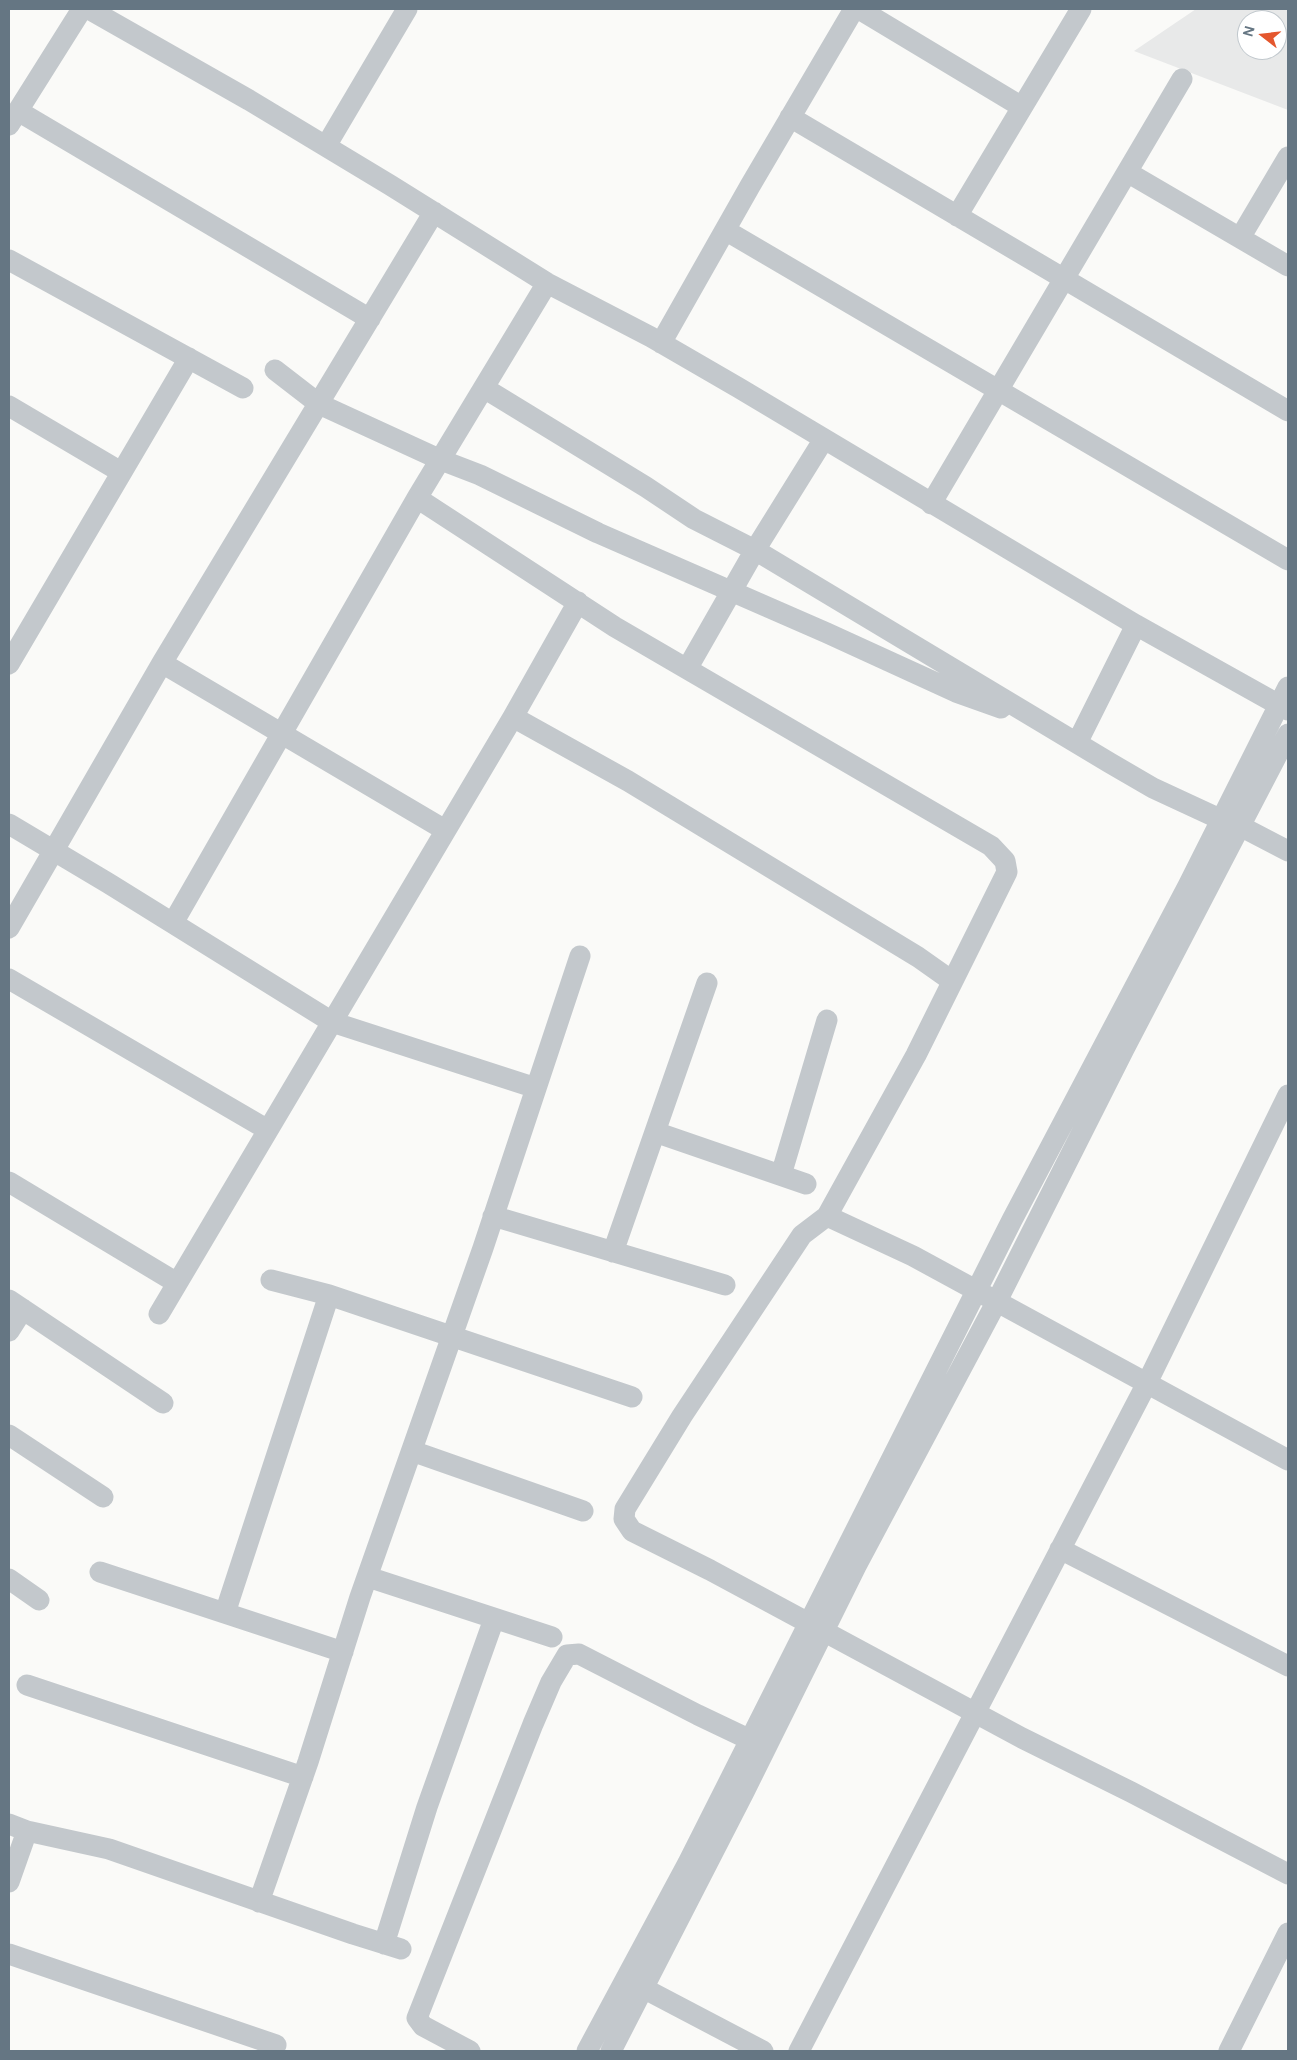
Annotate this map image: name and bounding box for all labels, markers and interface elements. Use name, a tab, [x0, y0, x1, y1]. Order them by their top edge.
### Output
north arrow	[1237, 10, 1287, 60]
text: N	[1238, 24, 1259, 39]

